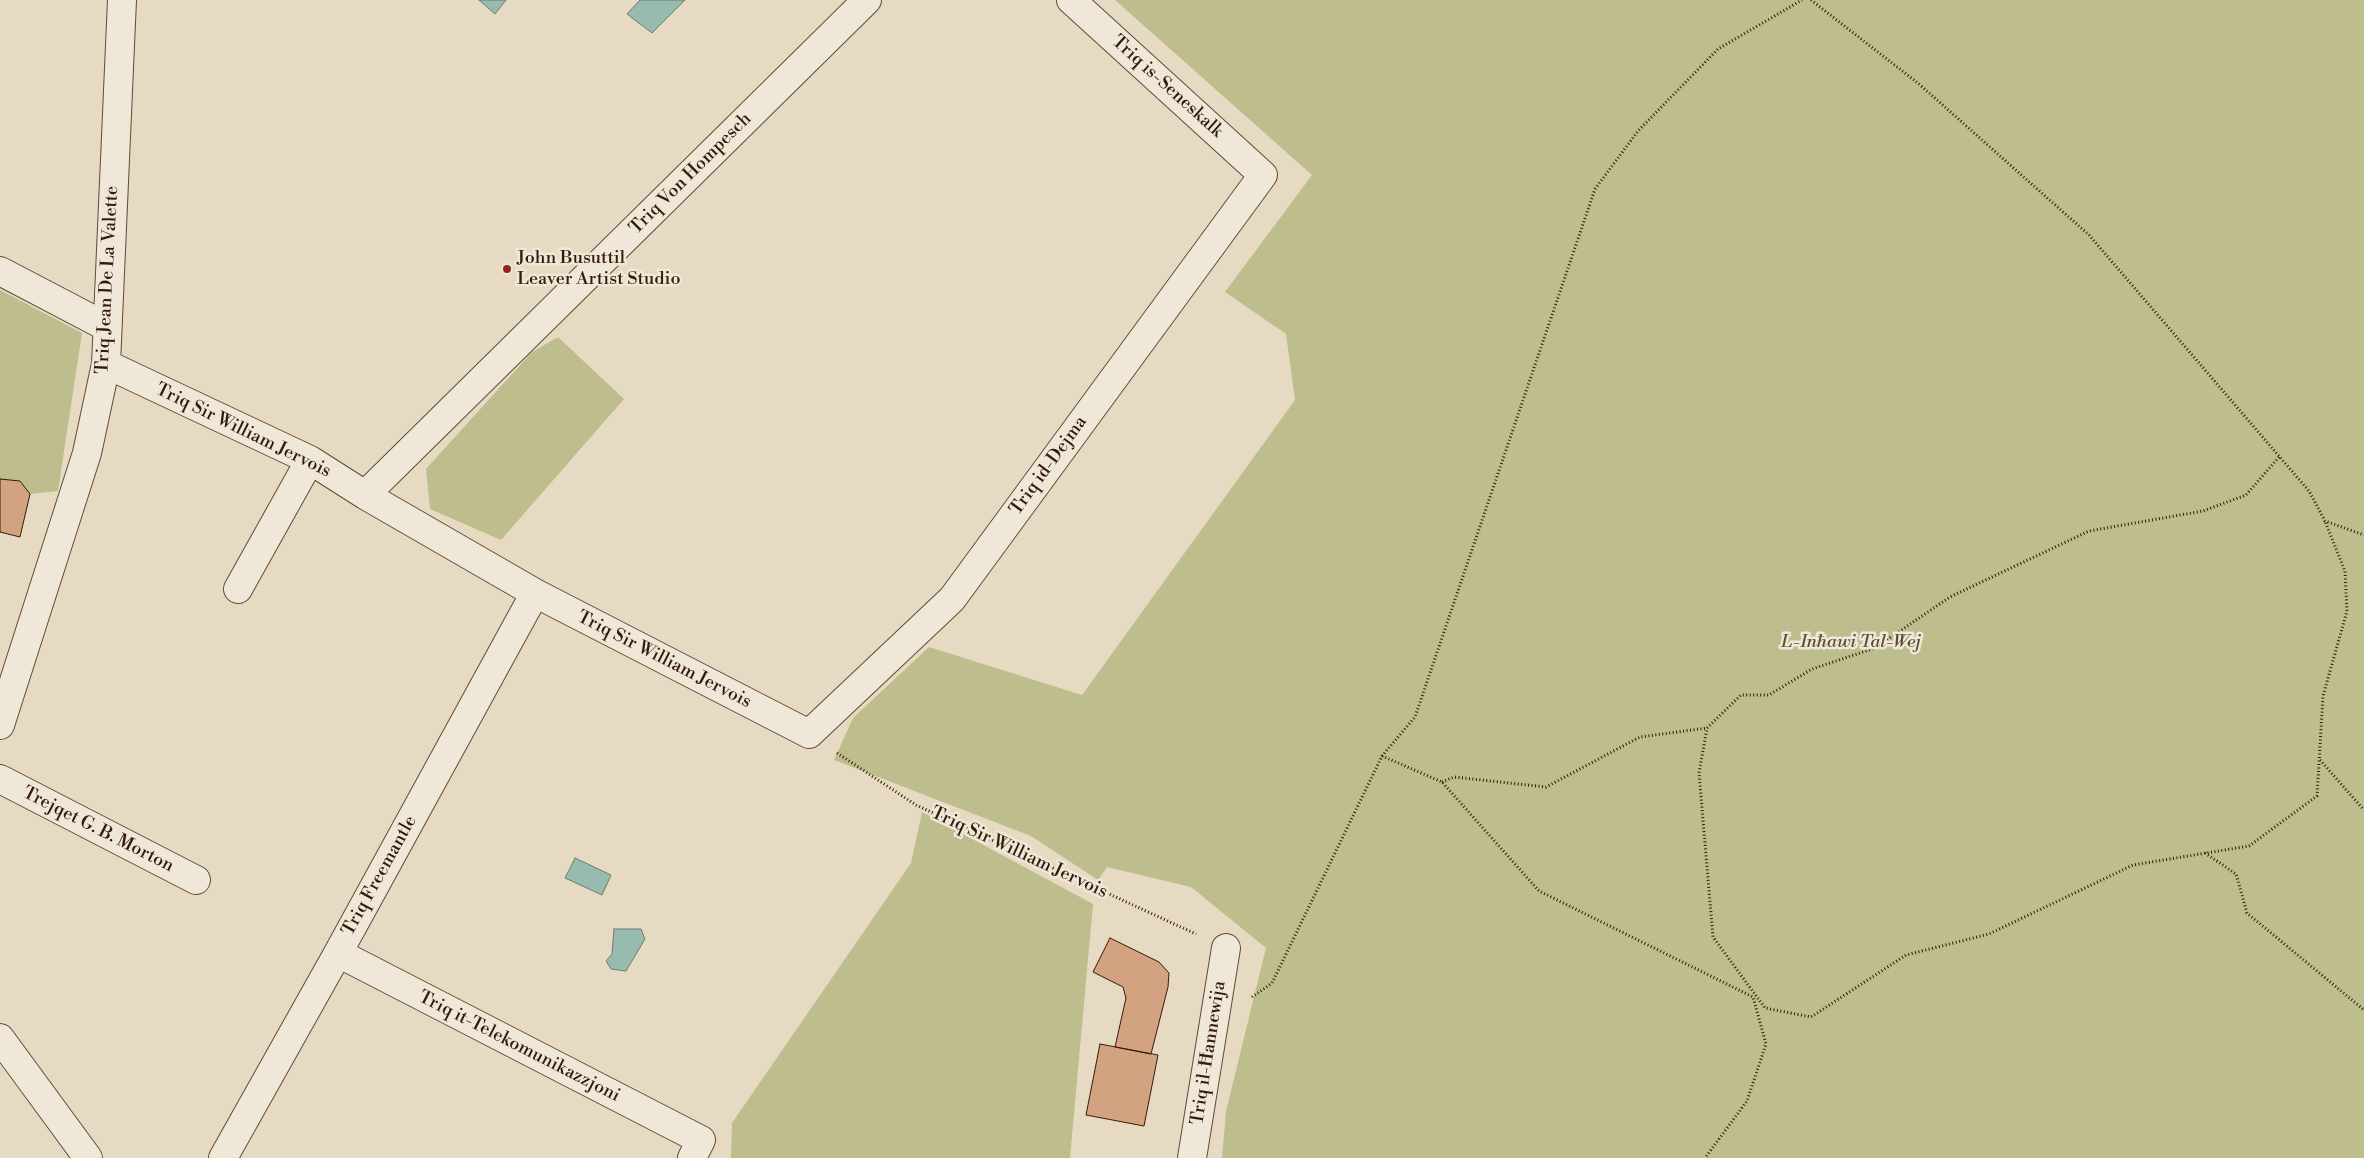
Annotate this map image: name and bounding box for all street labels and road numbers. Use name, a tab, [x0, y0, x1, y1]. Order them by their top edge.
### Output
street label: Triq is-Seneskalk	[1107, 31, 1227, 143]
street label: Triq Von Hompesch	[626, 109, 756, 239]
street label: Triq Jean De La Valette	[92, 185, 124, 375]
street label: Triq Sir William Jervois	[152, 379, 334, 483]
street label: Triq id-Dejma	[1006, 412, 1092, 520]
street label: Triq Sir William Jervois	[573, 607, 755, 713]
street label: Trejqet G. B. Morton	[19, 783, 177, 877]
street label: Triq Sir William Jervois	[927, 803, 1111, 903]
street label: Triq Freemantle	[338, 812, 422, 940]
street label: Triq il-Ħannewija	[1187, 979, 1231, 1127]
street label: Triq it-Telekomunikazzjoni	[415, 987, 623, 1107]

